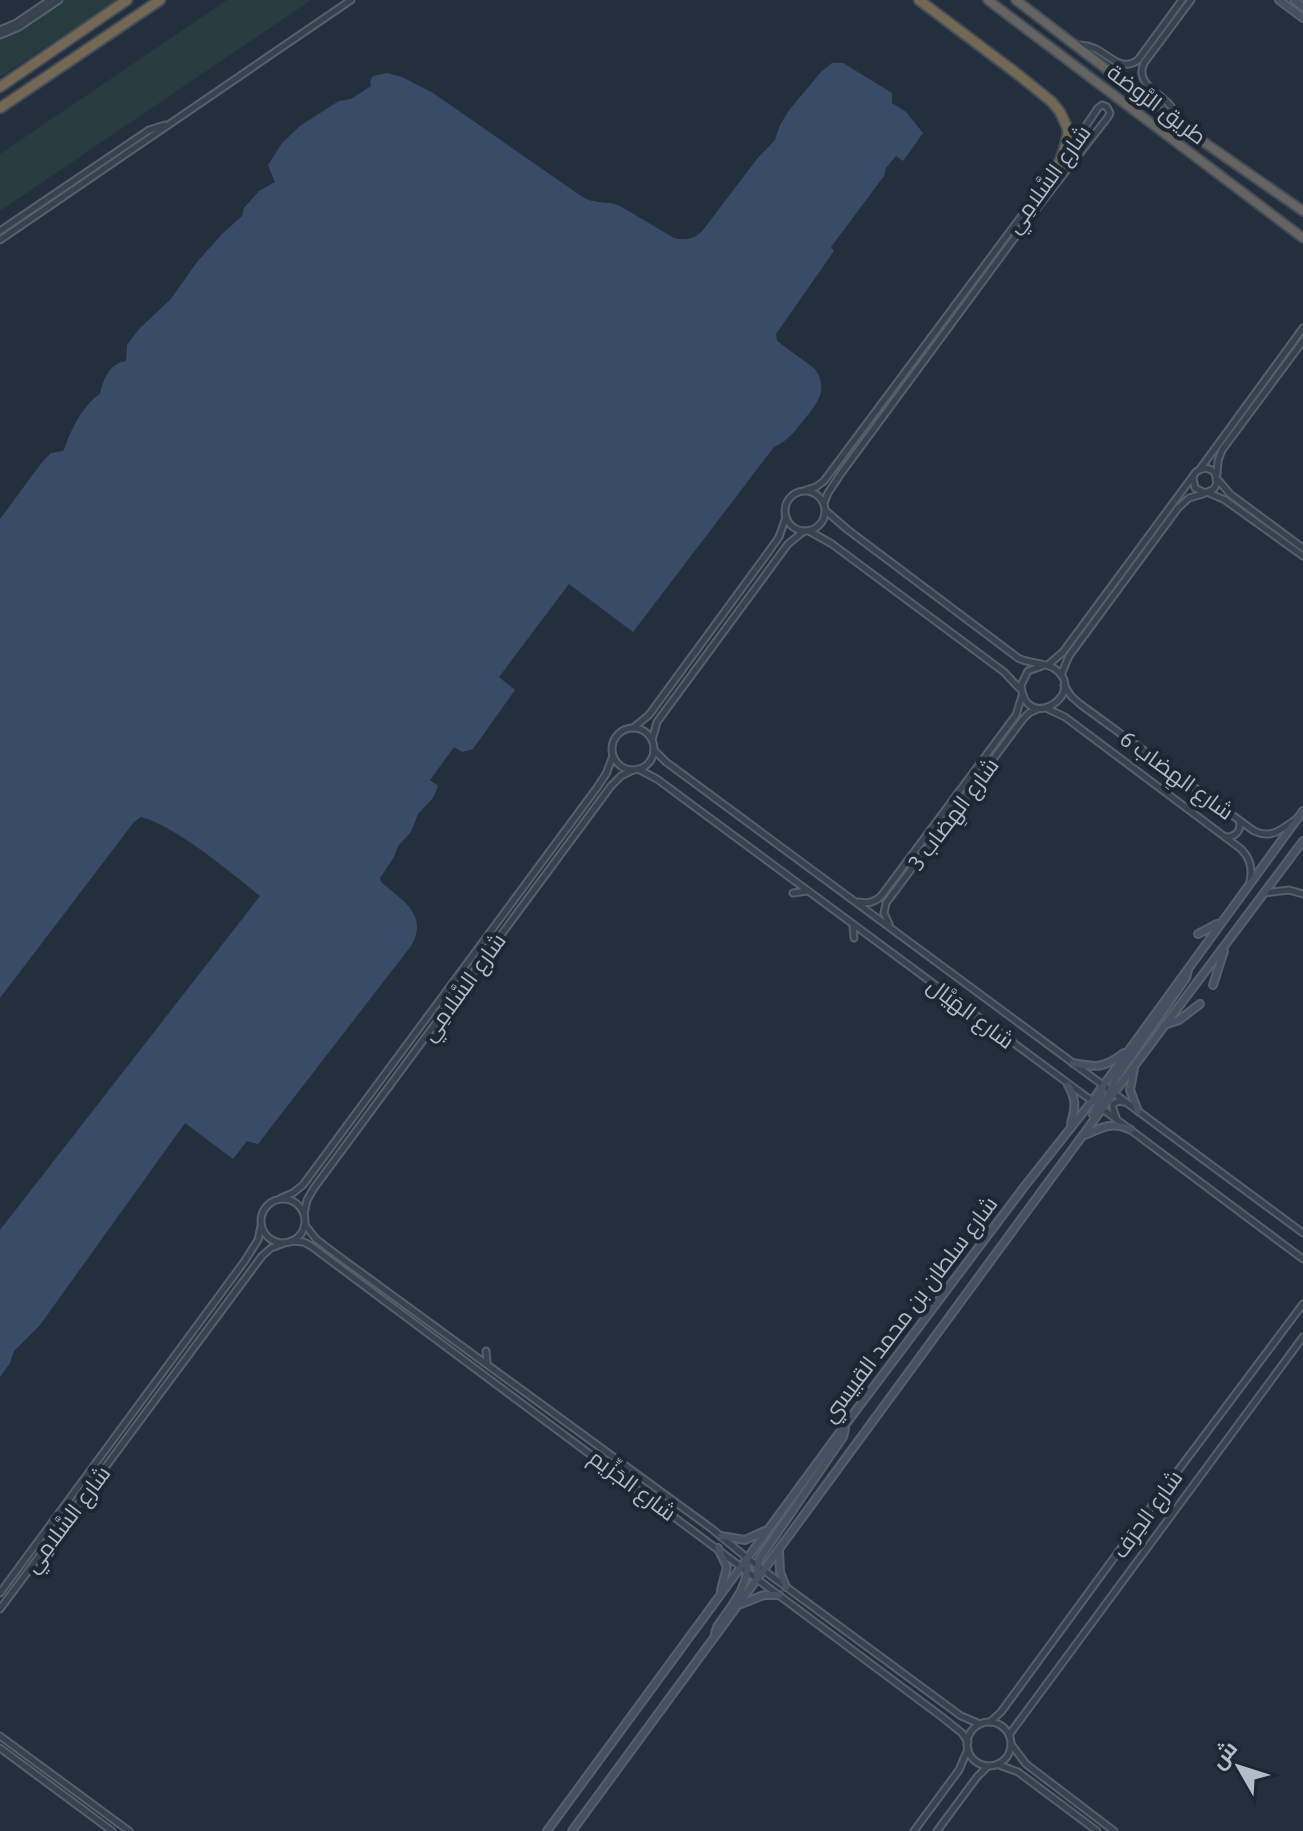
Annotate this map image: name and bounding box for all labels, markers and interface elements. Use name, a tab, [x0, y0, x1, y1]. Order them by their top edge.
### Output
street label: طريق الرَّوضة	[1102, 59, 1211, 150]
street label: شارع السَّلامِي	[1000, 120, 1099, 240]
street label: شارع الهِضاب 6	[1113, 725, 1239, 828]
street label: شارع الهِضاب 3	[902, 753, 1007, 878]
street label: شارع السَّلامِي	[415, 928, 514, 1048]
street label: شارع الهَيَّال	[921, 972, 1019, 1056]
street label: شارع سلطان بن محمد القبيسي	[816, 1191, 1006, 1429]
street label: شارع الجَزِّيم	[583, 1443, 682, 1528]
street label: شارع السَّلامِي	[18, 1461, 119, 1580]
street label: شارع الحِرَف	[1106, 1465, 1189, 1564]
north arrow	[1199, 1727, 1279, 1807]
text: ش	[1204, 1735, 1243, 1774]

